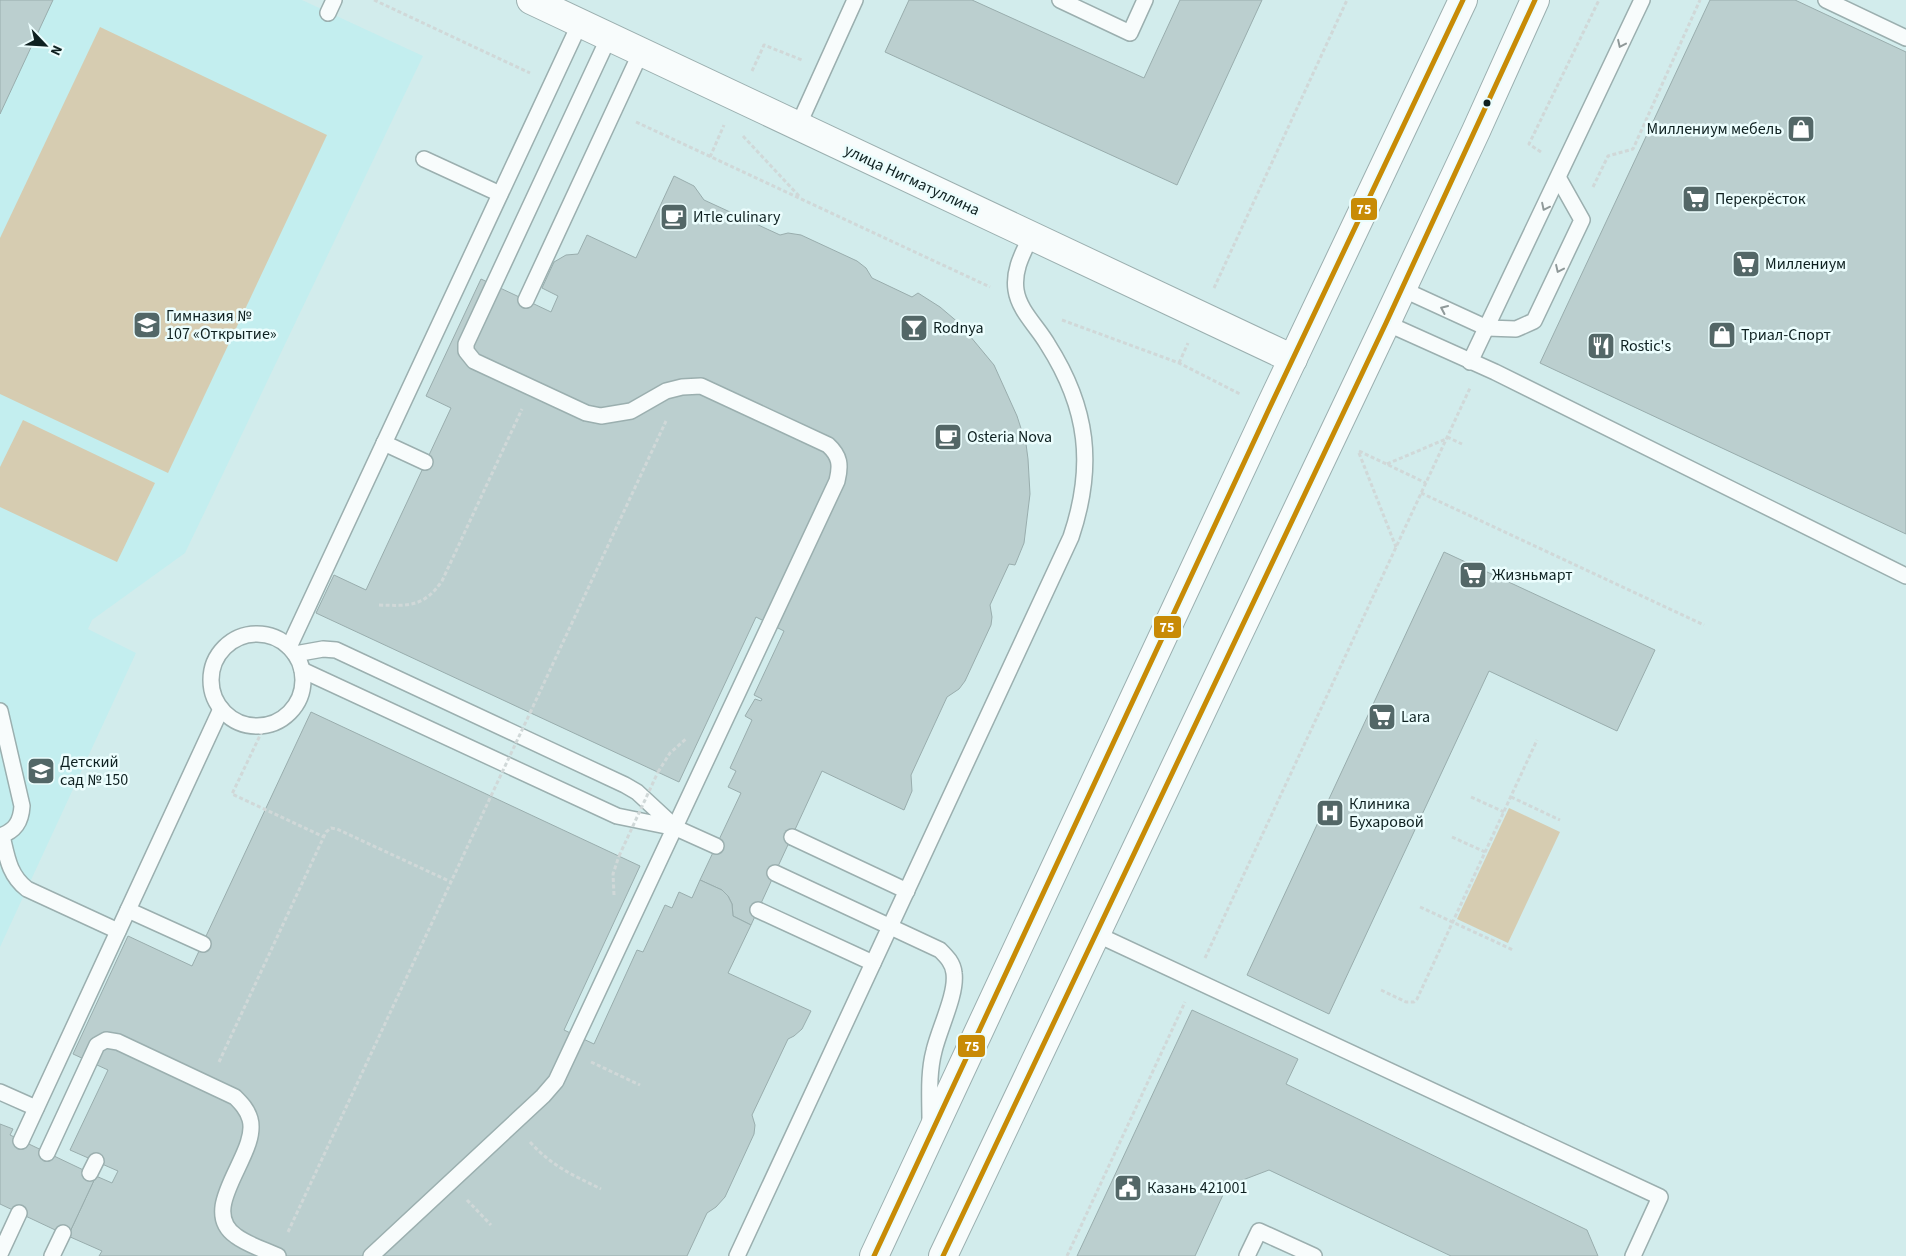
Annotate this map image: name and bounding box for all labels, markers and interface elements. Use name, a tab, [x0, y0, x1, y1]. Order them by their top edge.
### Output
north arrow	[20, 20, 70, 70]
one-way arrow	[1617, 39, 1628, 48]
text: N	[45, 42, 67, 59]
unlabelled marker	[1482, 98, 1492, 108]
shop icon: Миллениум мебель	[1786, 114, 1816, 144]
place label: Миллениум мебель	[1647, 118, 1782, 140]
street label: улица Нигматуллина	[841, 139, 983, 221]
supermarket icon: Перекрёсток	[1681, 184, 1711, 214]
place label: Перекрёсток	[1715, 188, 1806, 210]
line badge: 75	[1350, 197, 1378, 221]
text: 75	[1357, 200, 1371, 220]
cafe icon: Итle culinary	[659, 202, 689, 232]
one-way arrow	[1541, 202, 1551, 211]
place label: Итle culinary	[693, 206, 781, 228]
supermarket icon: Миллениум	[1731, 249, 1761, 279]
place label: Миллениум	[1765, 253, 1846, 275]
one-way arrow	[1556, 263, 1566, 272]
one-way arrow	[1440, 304, 1449, 315]
place label: Гимназия № 107 «Открытие»	[166, 305, 277, 345]
school or university icon: Гимназия № 107 «Открытие»	[132, 310, 162, 340]
bar icon: Rodnya	[899, 313, 929, 343]
place label: Rodnya	[933, 317, 983, 339]
shop icon: Триал-Спорт	[1707, 320, 1737, 350]
place label: Триал-Спорт	[1741, 324, 1831, 346]
restaurant icon: Rostiс's	[1586, 331, 1616, 361]
place label: Rostiс's	[1620, 335, 1672, 357]
cafe icon: Osteria Nova	[933, 422, 963, 452]
place label: Osteria Nova	[967, 426, 1052, 448]
supermarket icon: Жизньмарт	[1458, 560, 1488, 590]
place label: Жизньмарт	[1492, 564, 1573, 586]
line badge: 75	[1153, 615, 1182, 639]
text: 75	[1160, 618, 1174, 638]
supermarket icon: Lara	[1367, 702, 1397, 732]
place label: Lara	[1401, 706, 1430, 728]
place label: Детский сад № 150	[60, 751, 128, 791]
school or university icon: Детский сад № 150	[26, 756, 56, 786]
place label: Клиника Бухаровой	[1349, 793, 1424, 833]
hospital icon: Клиника Бухаровой	[1315, 798, 1345, 828]
line badge: 75	[957, 1034, 986, 1058]
text: 75	[965, 1037, 979, 1057]
public building icon: Казань 421001	[1113, 1173, 1143, 1203]
place label: Казань 421001	[1147, 1177, 1247, 1199]

